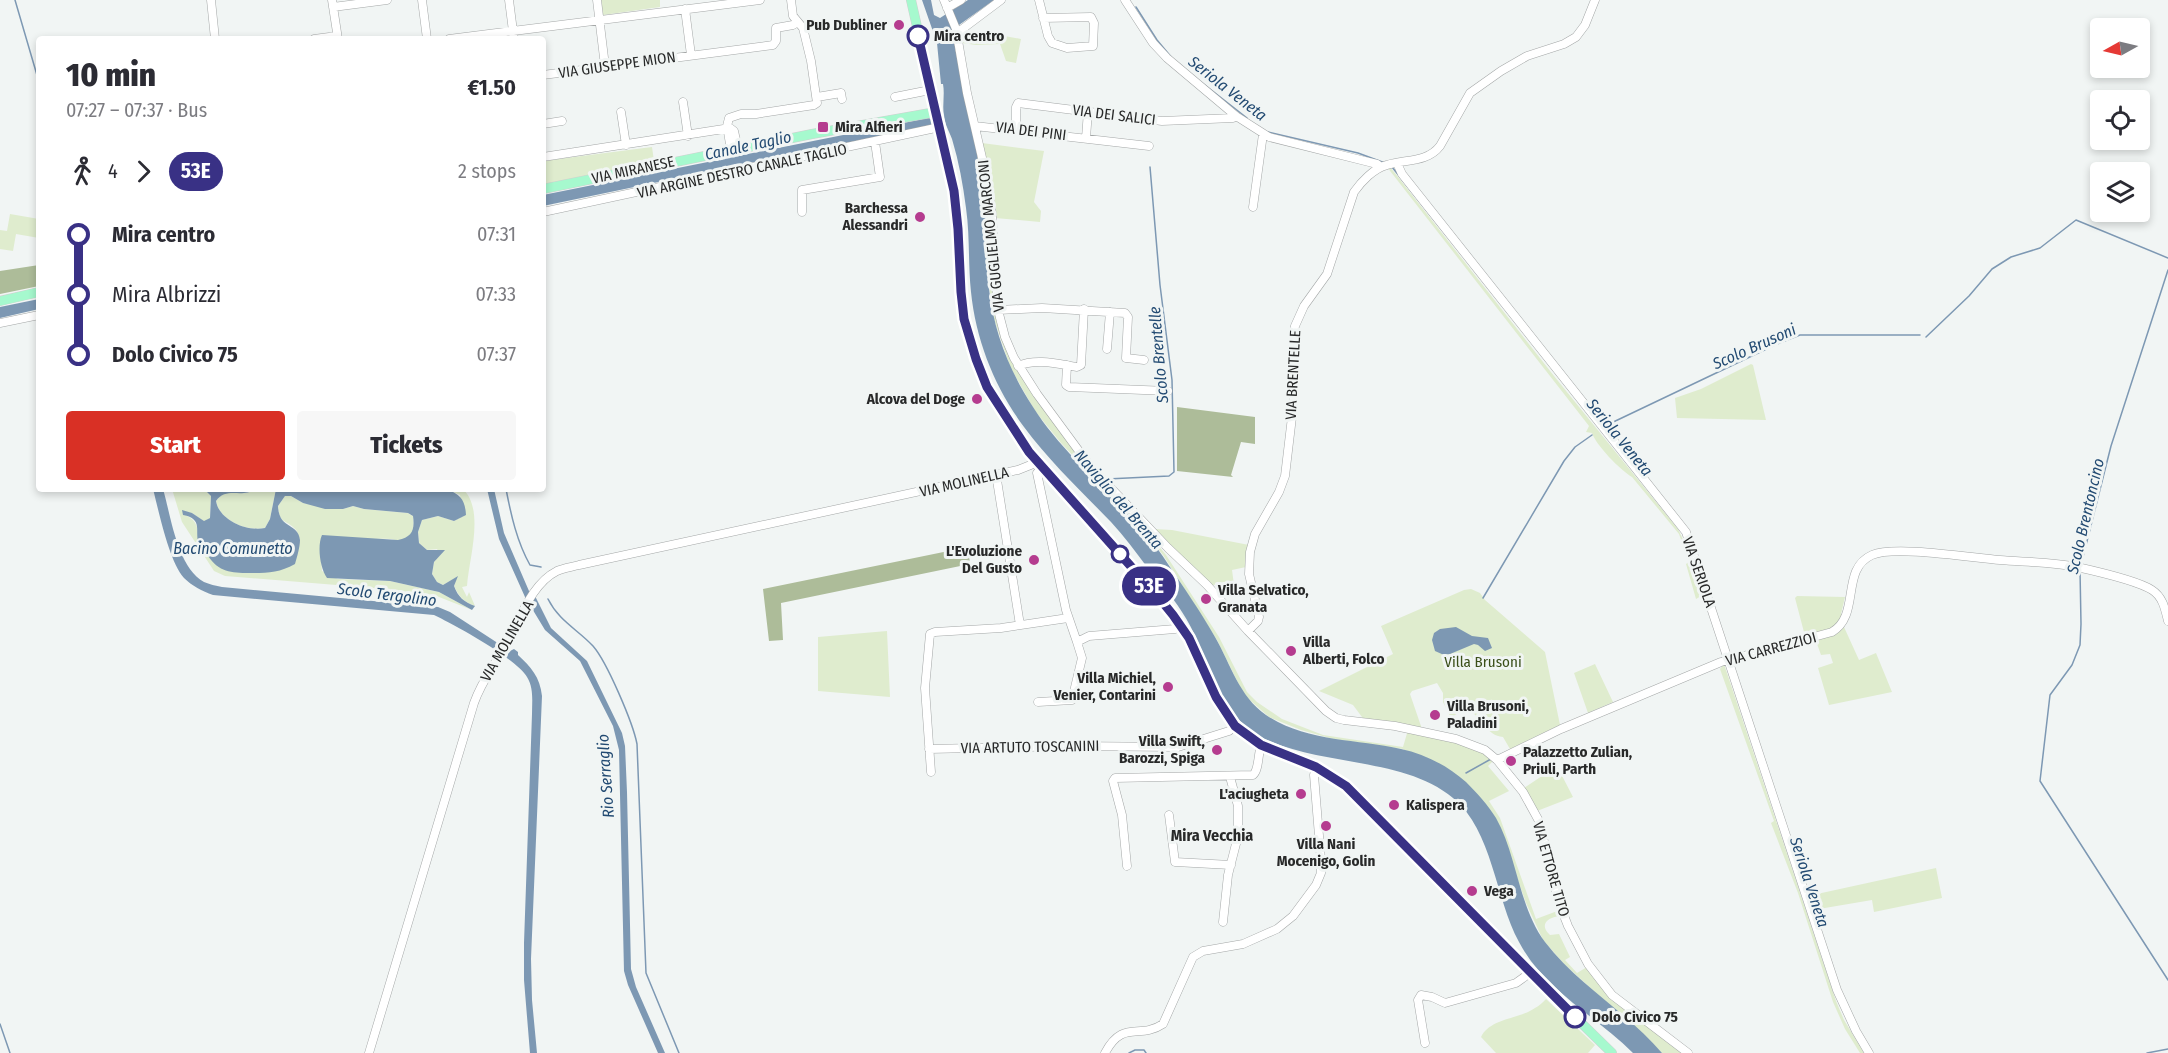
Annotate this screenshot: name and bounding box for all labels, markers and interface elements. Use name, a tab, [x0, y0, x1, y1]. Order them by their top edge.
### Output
place label: Pub Dubliner	[806, 16, 888, 34]
marker: Pub Dubliner	[892, 18, 906, 32]
north arrow	[2090, 18, 2150, 78]
map controls	[2090, 18, 2150, 222]
marker: Mira centro	[907, 25, 929, 47]
place label: Mira centro	[934, 27, 1004, 45]
street label: VIA GIUSEPPE MION	[557, 48, 677, 82]
water label: Seriola Veneta	[1184, 51, 1271, 125]
text: 10 min	[66, 55, 156, 95]
text: €1.50	[467, 74, 516, 101]
button: locate	[2090, 90, 2150, 150]
text: 07:27 – 07:37 · Bus	[66, 98, 207, 122]
street label: VIA DEI SALICI	[1071, 101, 1157, 129]
place label: Mira Alfieri	[835, 118, 903, 136]
street label: VIA DEI PINI	[995, 118, 1067, 144]
marker: Mira Alfieri	[816, 120, 830, 134]
water label: Canale Taglio	[703, 127, 793, 164]
street label: VIA ARGINE DESTRO CANALE TAGLIO	[635, 140, 849, 202]
street label: VIA MIRANESE	[590, 152, 676, 188]
icon: walk	[66, 155, 99, 188]
icon: forward	[127, 155, 160, 188]
text: 53E	[181, 158, 211, 184]
text: 4	[108, 159, 118, 183]
text: 2 stops	[458, 159, 516, 183]
street label: VIA GUGLIELMO MARCONI	[974, 159, 1008, 313]
button: layers	[2090, 162, 2150, 222]
place label: Barchessa Alessandri	[841, 199, 909, 234]
marker: Barchessa Alessandri	[913, 210, 927, 224]
text: Mira centro	[112, 221, 215, 248]
text: 07:31	[477, 222, 516, 246]
text: Mira Albrizzi	[112, 281, 221, 308]
text: 07:33	[475, 282, 516, 306]
water label: Scolo Brentelle	[1145, 305, 1172, 405]
water label: Scolo Brusoni	[1709, 320, 1799, 374]
street label: VIA BRENTELLE	[1282, 330, 1304, 420]
text: Dolo Civico 75	[112, 341, 238, 368]
text: 07:37	[476, 342, 516, 366]
place label: Alcova del Doge	[866, 390, 965, 408]
marker: Alcova del Doge	[970, 392, 984, 406]
water label: Seriola Veneta	[1582, 394, 1657, 480]
button: Start	[66, 411, 285, 480]
button: Tickets	[297, 411, 516, 480]
water label: Naviglio del Brenta	[1071, 446, 1167, 553]
water label: Scolo Brentoncino	[2063, 457, 2108, 577]
street label: VIA MOLINELLA	[918, 463, 1010, 501]
street label: VIA SERIOLA	[1679, 534, 1720, 610]
water label: Bacino Comunetto	[173, 539, 293, 558]
place label: L'Evoluzione Del Gusto	[946, 542, 1022, 577]
unlabelled marker	[1111, 545, 1129, 563]
marker: L'Evoluzione Del Gusto	[1027, 553, 1041, 567]
line badge: 53E	[1114, 566, 1184, 606]
text: 53E	[1134, 573, 1164, 599]
water label: Scolo Tergolino	[335, 579, 438, 610]
place label: Villa Selvatico, Granata	[1217, 581, 1309, 616]
marker: Villa Selvatico, Granata	[1199, 592, 1213, 606]
street label: VIA MOLINELLA	[477, 597, 538, 685]
street label: VIA CARREZZIOI	[1724, 628, 1818, 670]
place label: Villa Alberti, Folco	[1302, 633, 1385, 668]
marker: Villa Alberti, Folco	[1284, 644, 1298, 658]
park label: Villa Brusoni	[1444, 653, 1522, 671]
place label: Villa Michiel, Venier, Contarini	[1053, 669, 1156, 704]
marker: Villa Michiel, Venier, Contarini	[1161, 680, 1175, 694]
place label: Villa Brusoni, Paladini	[1446, 697, 1529, 732]
marker: Villa Brusoni, Paladini	[1428, 708, 1442, 722]
place label: Villa Swift, Barozzi, Spiga	[1119, 732, 1206, 767]
water label: Rio Serraglio	[593, 733, 618, 819]
street label: VIA ARTUTO TOSCANINI	[960, 737, 1100, 757]
marker: Villa Swift, Barozzi, Spiga	[1210, 743, 1224, 757]
place label: Palazzetto Zulian, Priuli, Parth	[1523, 743, 1632, 778]
marker: Palazzetto Zulian, Priuli, Parth	[1504, 754, 1518, 768]
place label: L'aciugheta	[1219, 785, 1290, 803]
marker: L'aciugheta	[1294, 787, 1308, 801]
place label: Kalispera	[1406, 796, 1465, 814]
marker: Kalispera	[1387, 798, 1401, 812]
marker: Villa Nani Mocenigo, Golin	[1319, 819, 1333, 833]
street label: VIA ETTORE TITO	[1529, 819, 1573, 919]
district label: Mira Vecchia	[1171, 826, 1253, 845]
water label: Seriola Veneta	[1786, 834, 1833, 930]
place label: Villa Nani Mocenigo, Golin	[1277, 835, 1375, 870]
place label: Vega	[1483, 882, 1514, 900]
marker: Vega	[1465, 884, 1479, 898]
marker: Dolo Civico 75	[1564, 1006, 1586, 1028]
place label: Dolo Civico 75	[1592, 1008, 1678, 1026]

